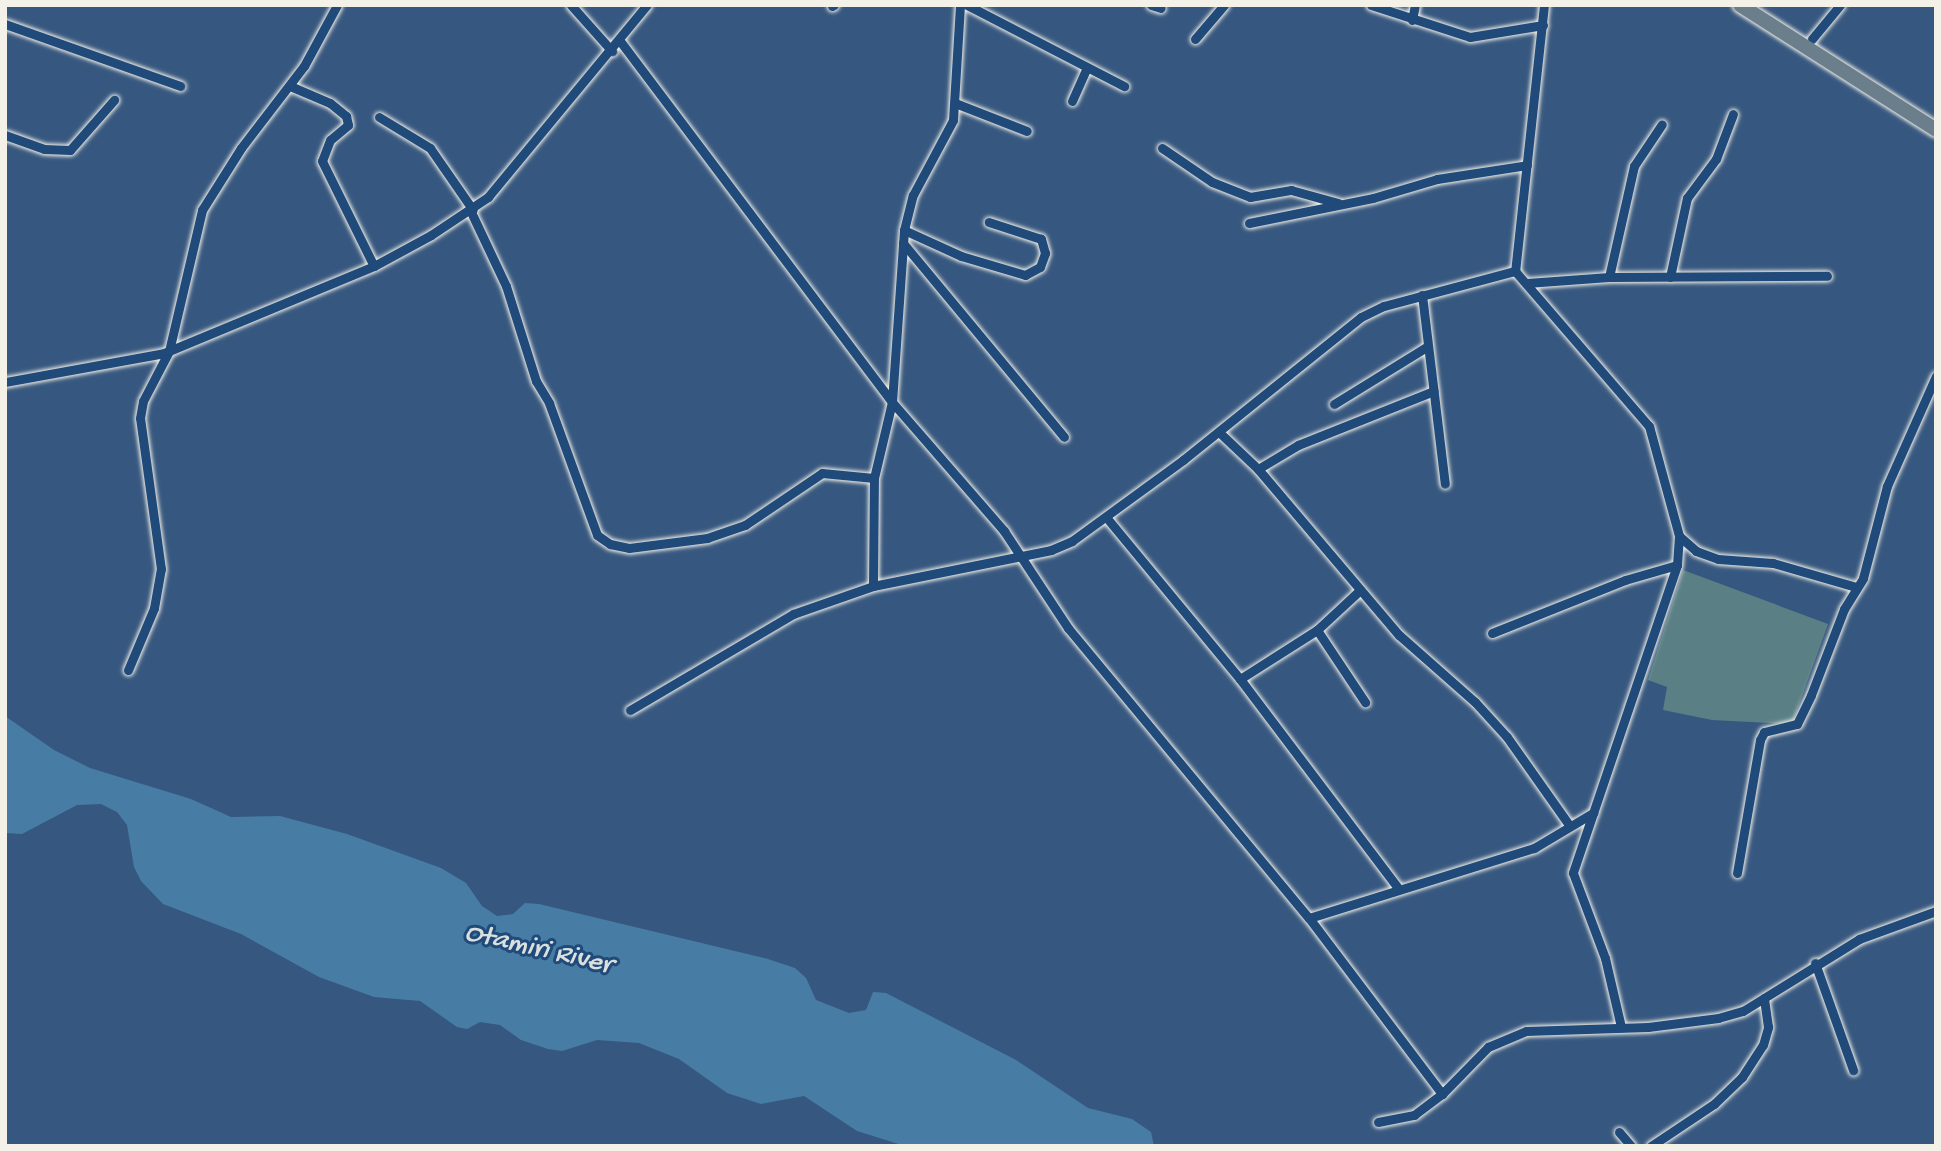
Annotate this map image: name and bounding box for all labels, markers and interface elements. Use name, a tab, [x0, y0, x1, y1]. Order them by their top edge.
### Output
water label: Otamiri River	[461, 917, 615, 983]

